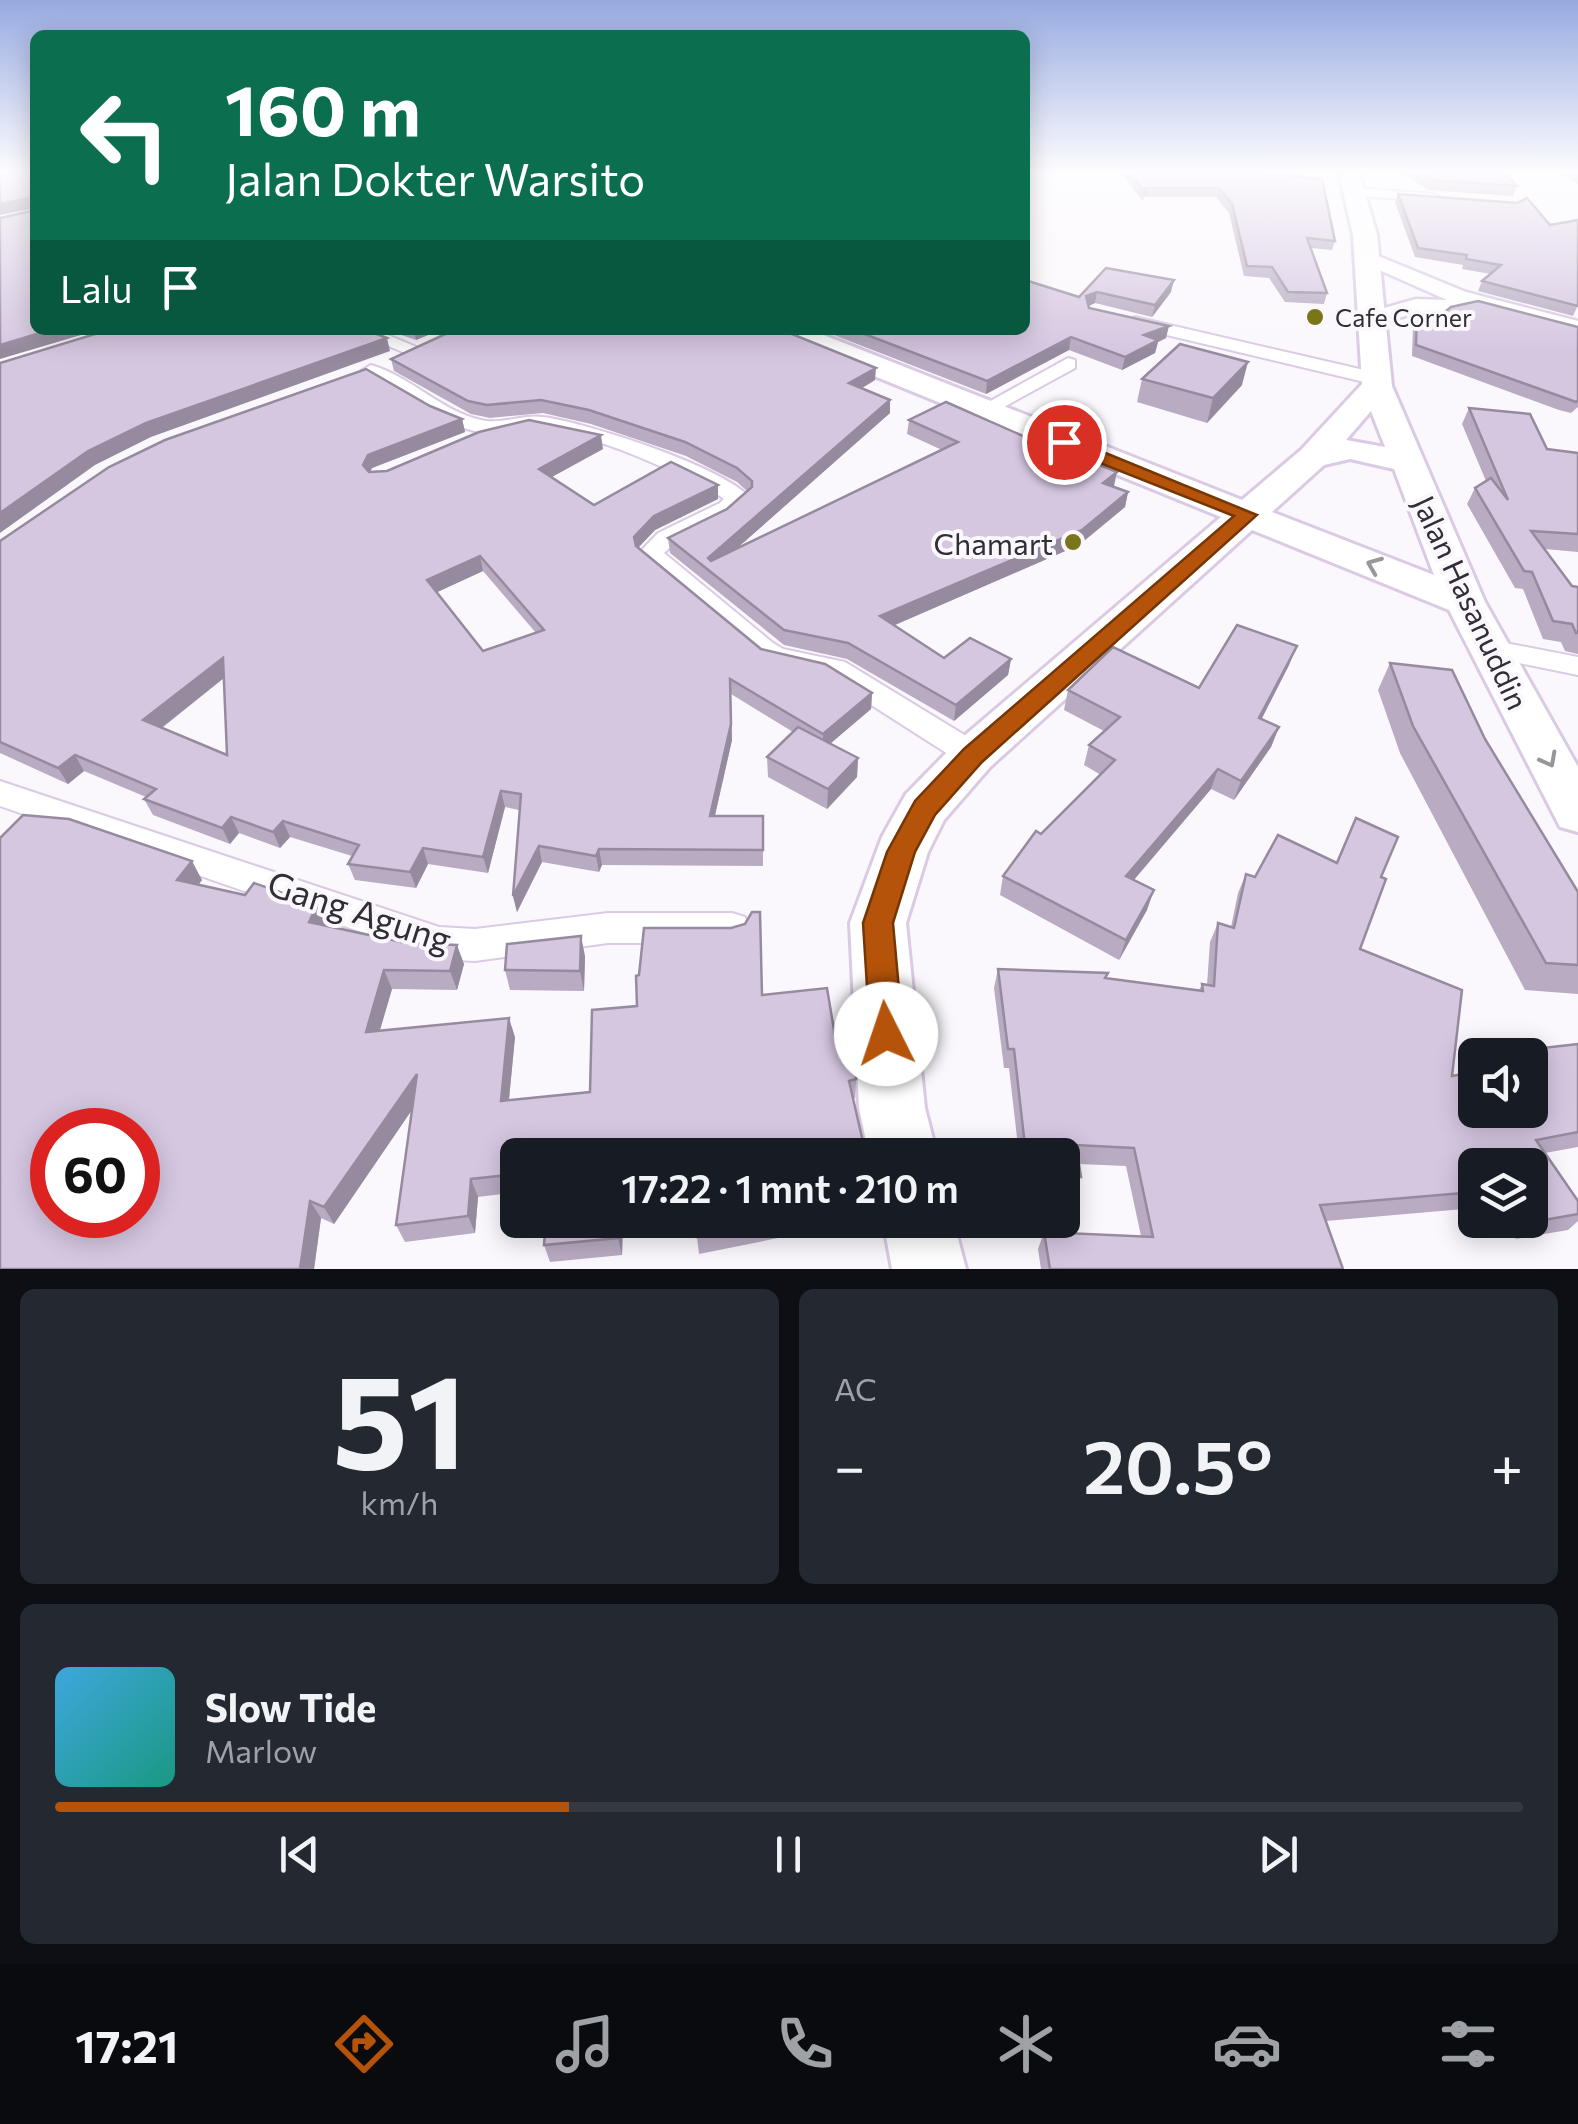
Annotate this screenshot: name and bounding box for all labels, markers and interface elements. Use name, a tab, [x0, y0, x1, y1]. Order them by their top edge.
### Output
text: 160 m	[225, 65, 421, 150]
icon: left	[60, 70, 190, 200]
text: Jalan Dokter Warsito	[225, 150, 645, 205]
icon: arrive	[153, 260, 208, 315]
text: Lalu	[60, 264, 133, 311]
place label: Cafe Corner	[1335, 302, 1472, 332]
marker: Cafe Corner	[1304, 306, 1326, 328]
pin	[1022, 400, 1107, 485]
icon: arrive	[1037, 415, 1092, 470]
street label: Jalan Hasanuddin	[1406, 489, 1538, 715]
place label: Chamart	[933, 524, 1053, 561]
marker: Chamart	[1062, 531, 1084, 553]
one-way arrow	[1366, 557, 1384, 577]
one-way arrow	[1537, 749, 1557, 767]
street label: Gang Agung	[263, 860, 457, 960]
position arrow	[834, 982, 938, 1086]
map controls	[1458, 1038, 1548, 1238]
button: sound	[1458, 1038, 1548, 1128]
speed limit sign: 60	[30, 1108, 160, 1238]
button: layers	[1458, 1148, 1548, 1238]
text: 17:22 · 1 mnt · 210 m	[621, 1164, 959, 1211]
text: 51	[332, 1337, 467, 1496]
text: AC	[834, 1368, 877, 1408]
text: 20.5°	[1083, 1418, 1273, 1509]
text: −	[834, 1431, 865, 1498]
text: +	[1491, 1431, 1523, 1498]
text: km/h	[361, 1482, 438, 1522]
text: Slow Tide	[205, 1683, 376, 1730]
text: Marlow	[205, 1730, 317, 1770]
icon: previous	[272, 1827, 327, 1882]
icon: pause	[761, 1827, 816, 1882]
icon: next	[1251, 1827, 1306, 1882]
icon: directions	[329, 2009, 399, 2079]
icon: music	[550, 2009, 620, 2079]
icon: phone	[770, 2009, 840, 2079]
icon: climate	[991, 2009, 1061, 2079]
icon: car	[1212, 2009, 1282, 2079]
icon: filters	[1433, 2009, 1503, 2079]
text: 17:21	[75, 2017, 178, 2072]

